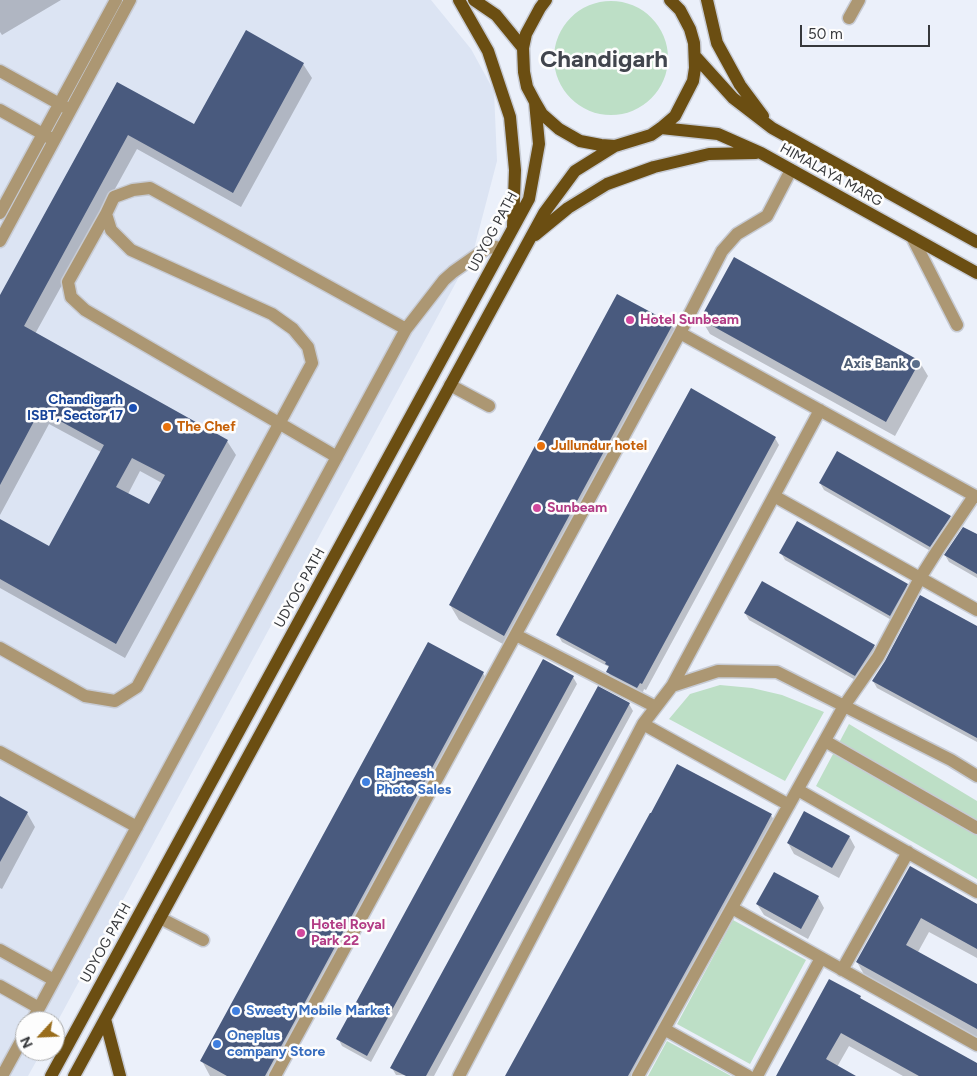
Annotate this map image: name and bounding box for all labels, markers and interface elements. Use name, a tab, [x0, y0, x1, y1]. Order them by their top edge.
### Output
scale bar	[802, 15, 932, 47]
text: 50 m	[808, 25, 843, 43]
district label: Chandigarh	[540, 46, 668, 74]
street label: HIMALAYA MARG	[777, 140, 885, 210]
street label: UDYOG PATH	[465, 189, 521, 275]
place label: Hotel Sunbeam	[640, 312, 739, 328]
marker: Hotel Sunbeam	[624, 314, 636, 326]
place label: Axis Bank	[843, 356, 906, 372]
marker: Axis Bank	[910, 358, 922, 370]
place label: Chandigarh ISBT, Sector 17	[27, 392, 123, 424]
marker: Chandigarh ISBT, Sector 17	[127, 402, 139, 414]
place label: The Chef	[177, 419, 236, 435]
marker: The Chef	[161, 421, 173, 433]
place label: Jullundur hotel	[551, 438, 647, 454]
marker: Jullundur hotel	[535, 440, 547, 452]
place label: Sunbeam	[547, 500, 607, 516]
marker: Sunbeam	[531, 502, 543, 514]
street label: UDYOG PATH	[271, 545, 329, 631]
place label: Rajneesh Photo Sales	[376, 766, 451, 799]
marker: Rajneesh Photo Sales	[360, 776, 372, 788]
street label: UDYOG PATH	[77, 900, 135, 986]
place label: Hotel Royal Park 22	[311, 917, 385, 950]
marker: Hotel Royal Park 22	[295, 927, 307, 939]
place label: Sweety Mobile Market	[246, 1003, 390, 1019]
marker: Sweety Mobile Market	[230, 1005, 242, 1017]
north arrow	[15, 1011, 65, 1061]
place label: Oneplus company Store	[227, 1028, 325, 1060]
text: N	[17, 1034, 37, 1051]
marker: Oneplus company Store	[211, 1038, 223, 1050]

